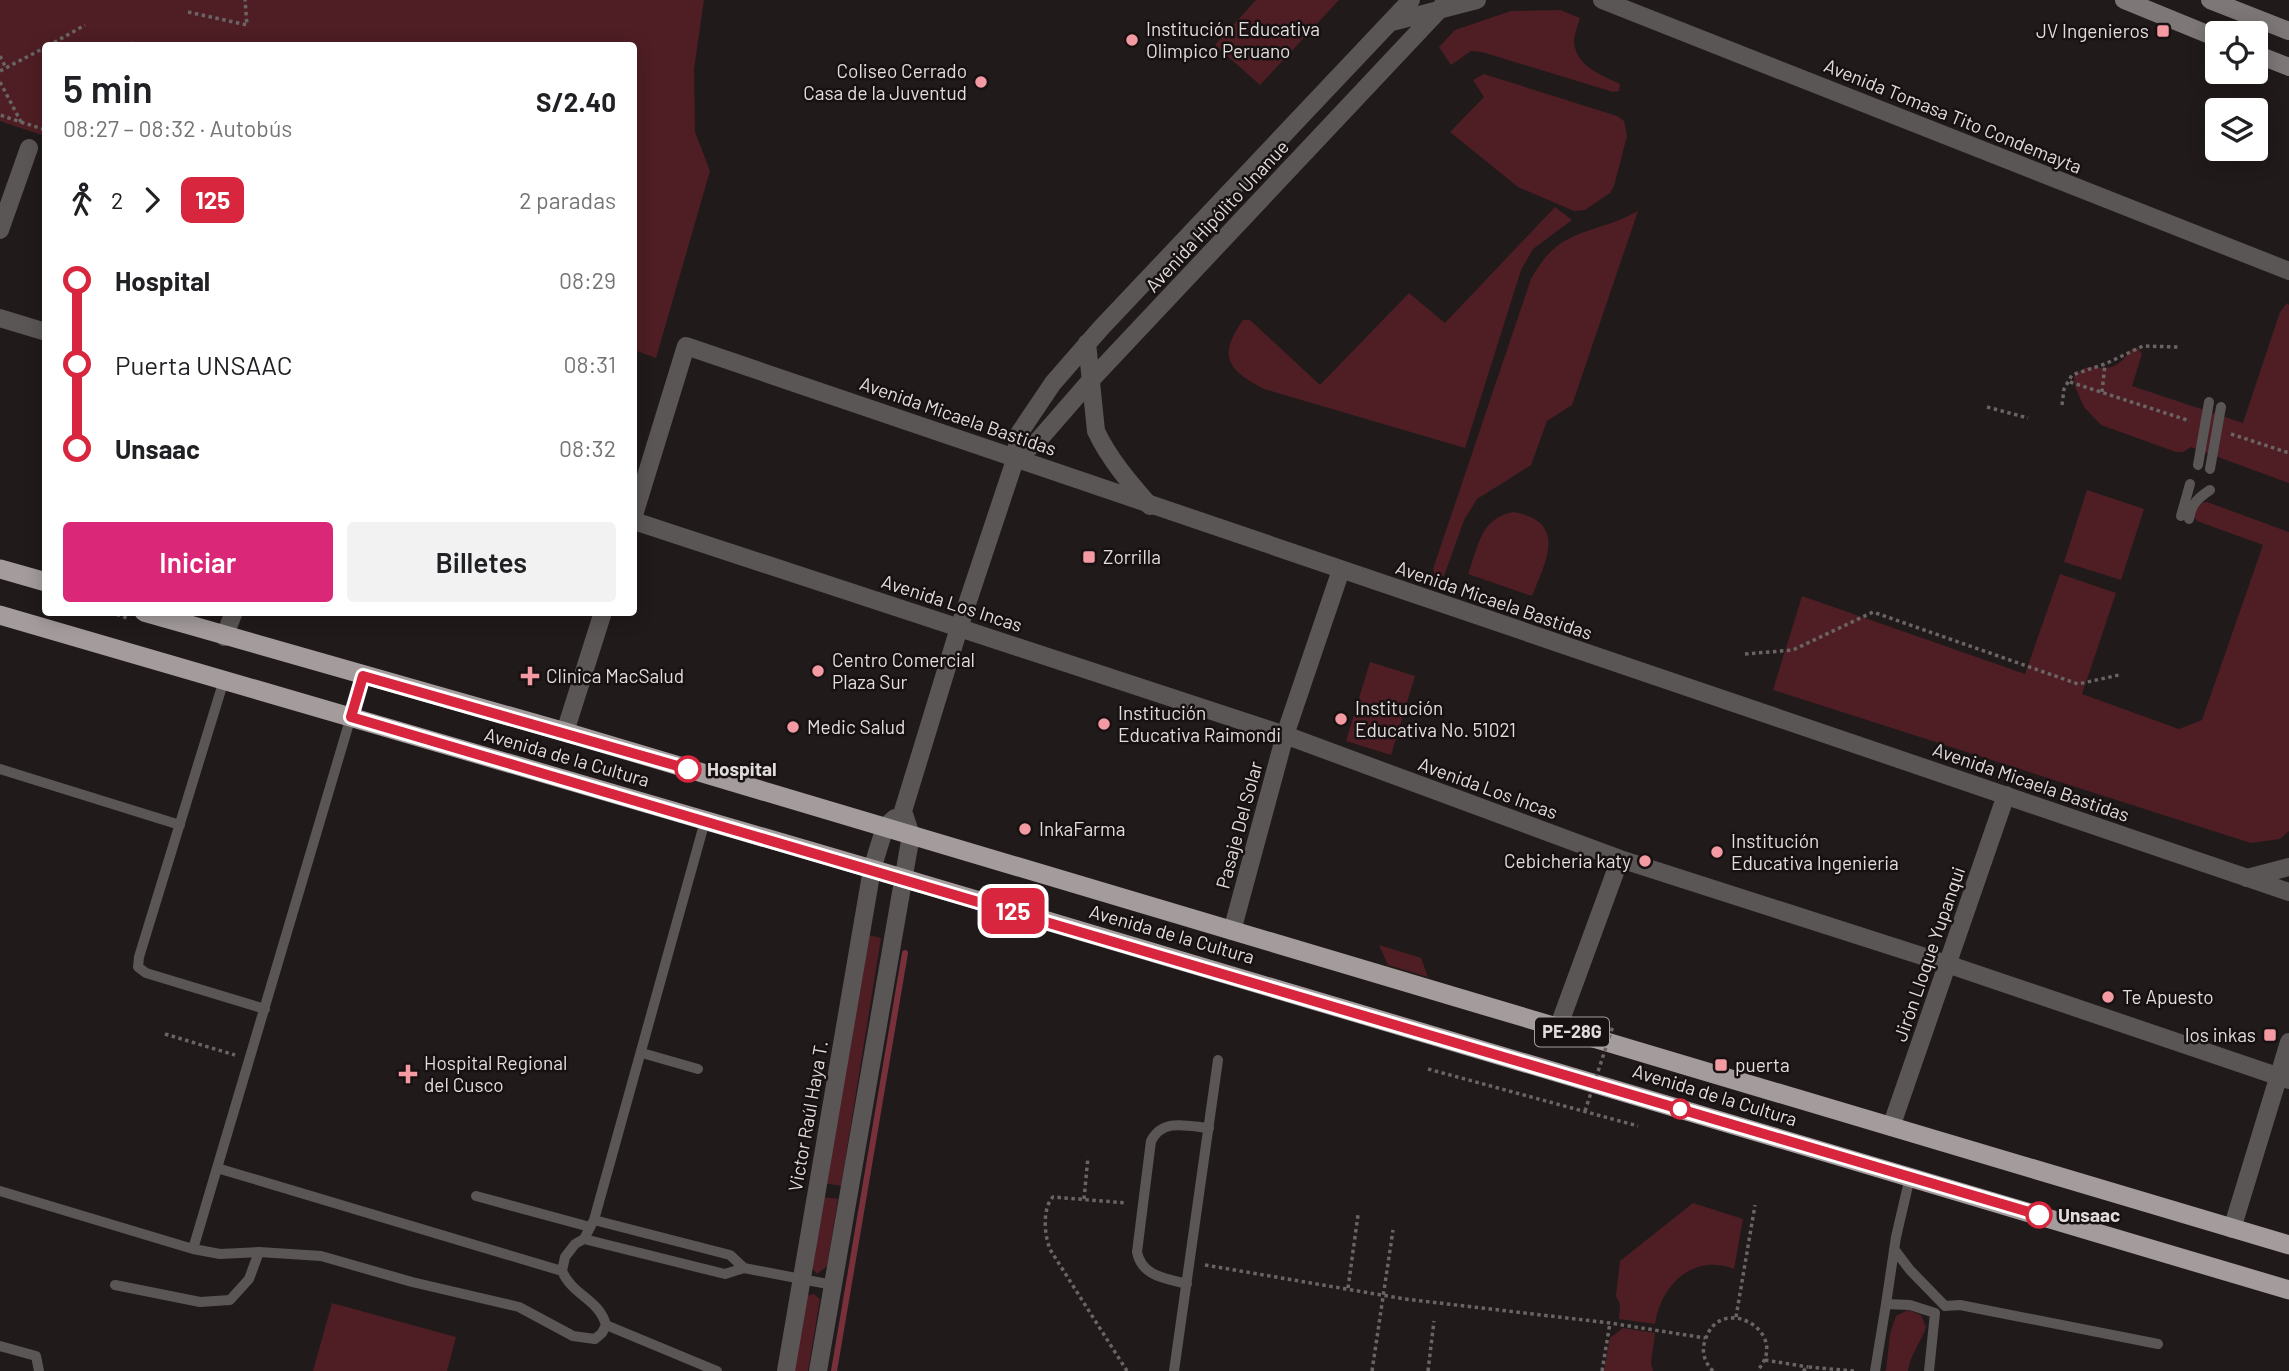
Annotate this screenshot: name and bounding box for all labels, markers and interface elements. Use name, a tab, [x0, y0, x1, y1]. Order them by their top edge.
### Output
place label: Institución Educativa Olimpico Peruano	[1146, 17, 1320, 62]
place label: JV Ingenieros	[2036, 19, 2149, 42]
map controls	[2205, 21, 2268, 161]
button: locate	[2205, 21, 2268, 84]
marker: JV Ingenieros	[2155, 23, 2171, 39]
marker: Institución Educativa Olimpico Peruano	[1124, 32, 1140, 48]
street label: Avenida Tomasa Tito Condemayta	[1821, 53, 2085, 178]
place label: Coliseo Cerrado Casa de la Juventud	[803, 59, 967, 104]
text: 5 min	[63, 65, 153, 111]
marker: Coliseo Cerrado Casa de la Juventud	[973, 74, 989, 90]
text: S/2.40	[536, 86, 616, 117]
button: layers	[2205, 98, 2268, 161]
text: 08:27 – 08:32 · Autobús	[63, 114, 292, 142]
street label: Avenida Hipólito Unanue	[1140, 135, 1293, 296]
icon: walk	[63, 181, 101, 219]
icon: forward	[133, 181, 171, 219]
text: 125	[195, 185, 230, 214]
text: 2	[111, 186, 123, 214]
text: 2 paradas	[519, 186, 616, 214]
text: Hospital	[115, 265, 210, 296]
text: 08:29	[559, 266, 616, 294]
text: Puerta UNSAAC	[115, 349, 293, 380]
text: 08:31	[563, 350, 616, 378]
street label: Avenida Micaela Bastidas	[857, 371, 1060, 460]
text: Unsaac	[115, 433, 200, 464]
text: 08:32	[559, 434, 616, 462]
button: Iniciar	[63, 522, 333, 602]
button: Billetes	[347, 522, 616, 602]
place label: Zorrilla	[1103, 545, 1161, 568]
marker: Zorrilla	[1081, 549, 1097, 565]
street label: Avenida Micaela Bastidas	[1393, 555, 1596, 644]
street label: Avenida Los Incas	[879, 569, 1025, 636]
place label: Centro Comercial Plaza Sur	[832, 648, 975, 693]
marker: Centro Comercial Plaza Sur	[810, 663, 826, 679]
place label: Clinica MacSalud	[546, 664, 684, 687]
marker: Clinica MacSalud	[520, 666, 540, 686]
place label: Institución Educativa No. 51021	[1355, 696, 1516, 741]
place label: Institución Educativa Raimondi	[1118, 701, 1281, 746]
marker: Institución Educativa No. 51021	[1333, 711, 1349, 727]
place label: Medic Salud	[807, 715, 905, 738]
marker: Institución Educativa Raimondi	[1096, 716, 1112, 732]
marker: Medic Salud	[785, 719, 801, 735]
street label: Avenida de la Cultura	[482, 722, 652, 791]
street label: Avenida Micaela Bastidas	[1930, 737, 2133, 826]
street label: Avenida Los Incas	[1415, 752, 1561, 823]
marker: Hospital	[675, 756, 701, 782]
place label: Hospital	[707, 757, 777, 780]
street label: Pasaje Del Solar	[1210, 759, 1267, 891]
place label: InkaFarma	[1039, 817, 1125, 840]
marker: InkaFarma	[1017, 821, 1033, 837]
place label: Institución Educativa Ingenieria	[1731, 829, 1899, 874]
marker: Institución Educativa Ingenieria	[1709, 844, 1725, 860]
place label: Cebicheria katy	[1504, 849, 1631, 872]
marker: Cebicheria katy	[1637, 853, 1653, 869]
street label: Jirón Lloque Yupanqui	[1888, 863, 1969, 1044]
line badge: 125	[973, 888, 1053, 934]
text: 125	[996, 896, 1030, 925]
street label: Avenida de la Cultura	[1087, 899, 1257, 968]
place label: Te Apuesto	[2122, 985, 2214, 1008]
marker: Te Apuesto	[2100, 989, 2116, 1005]
road number: PE-28G	[1535, 1017, 1609, 1046]
place label: los inkas	[2185, 1023, 2256, 1046]
marker: los inkas	[2262, 1027, 2278, 1043]
street label: Victor Raúl Haya T.	[783, 1039, 832, 1193]
place label: Hospital Regional del Cusco	[424, 1051, 567, 1096]
place label: puerta	[1735, 1053, 1790, 1076]
marker: puerta	[1713, 1057, 1729, 1073]
street label: Avenida de la Cultura	[1630, 1059, 1800, 1130]
marker: Hospital Regional del Cusco	[398, 1064, 418, 1084]
unlabelled marker	[1670, 1099, 1690, 1119]
marker: Unsaac	[2026, 1202, 2052, 1228]
place label: Unsaac	[2058, 1203, 2120, 1226]

